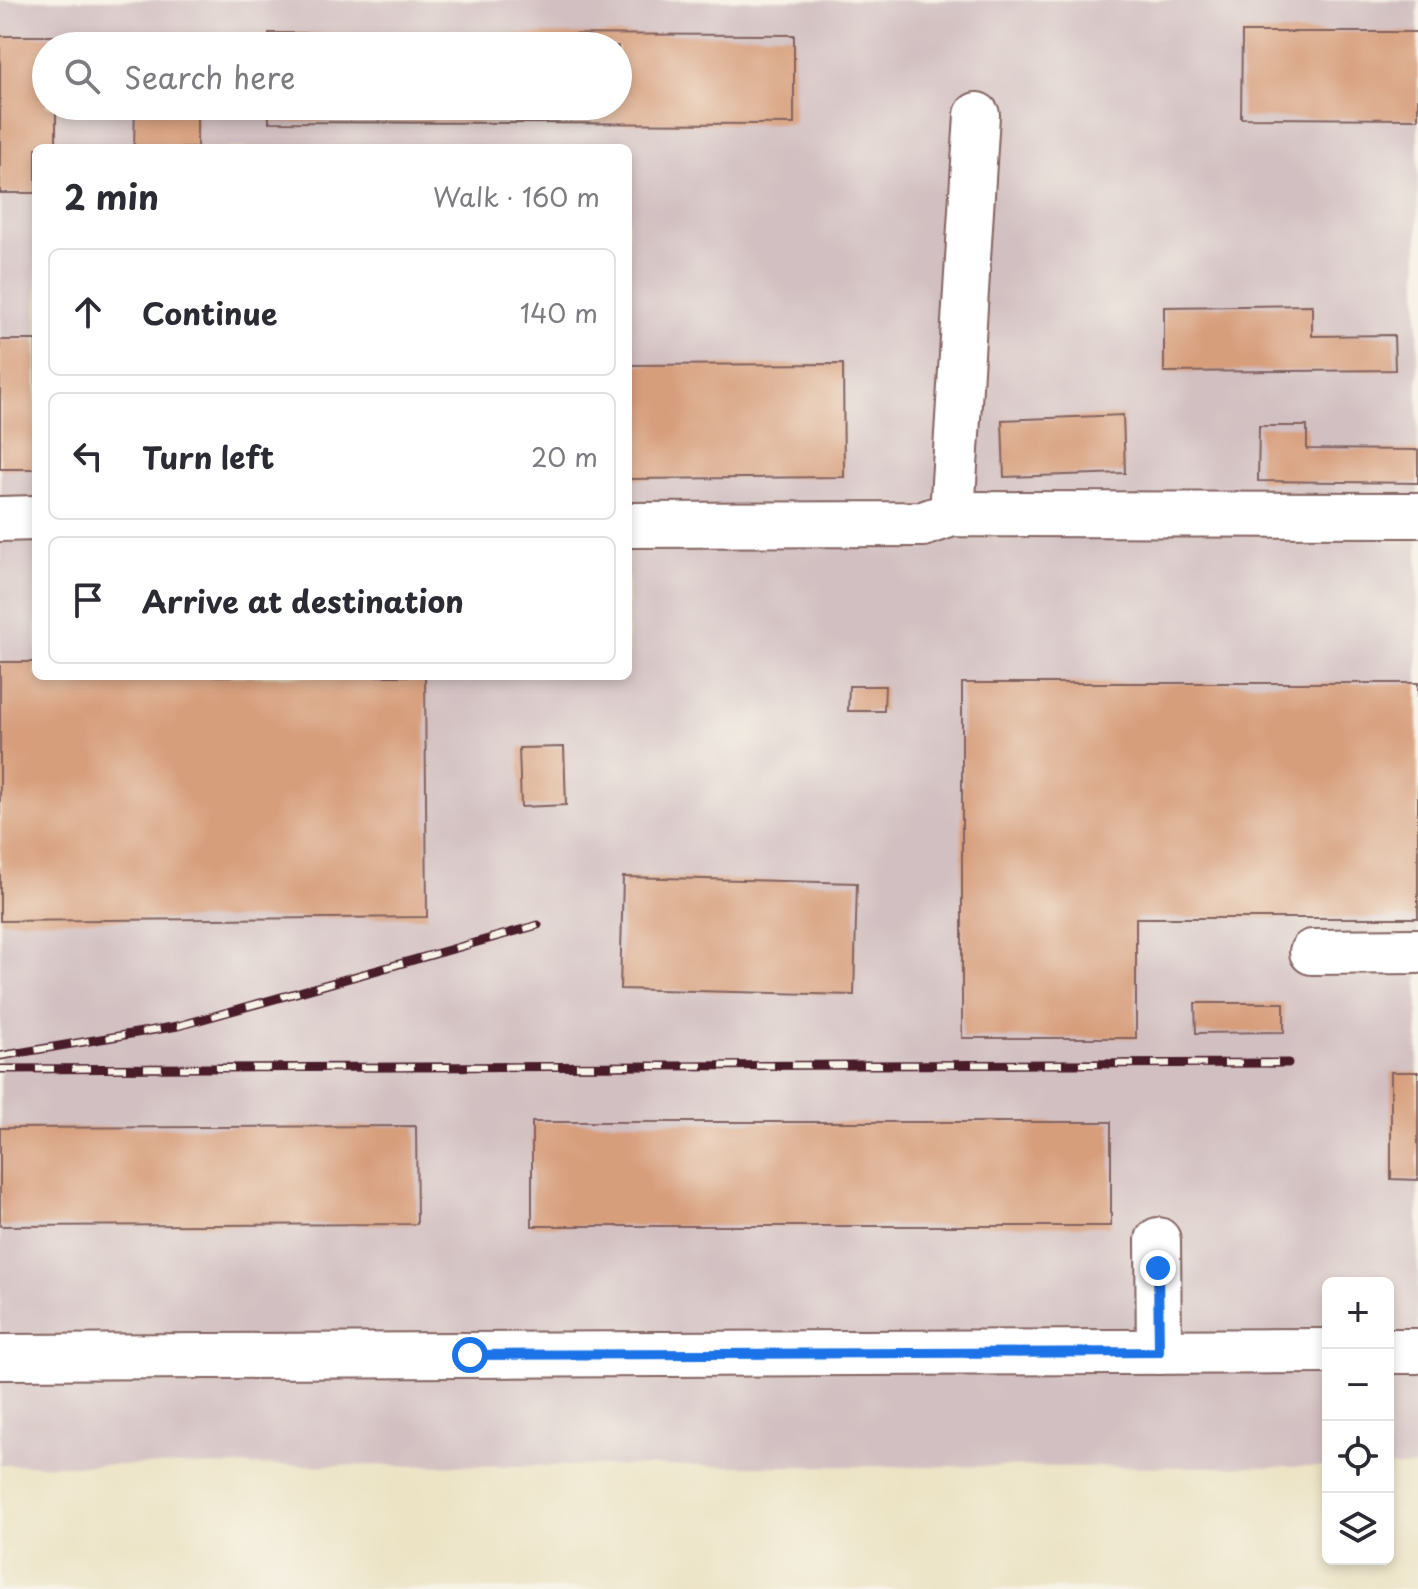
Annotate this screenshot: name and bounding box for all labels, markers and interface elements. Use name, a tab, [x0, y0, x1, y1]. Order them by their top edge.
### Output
search box	[32, 32, 632, 120]
icon: search	[60, 54, 104, 98]
text: Search here	[124, 54, 296, 99]
text: 2 min	[64, 170, 159, 222]
text: Walk · 160 m	[433, 177, 600, 216]
icon: ahead	[66, 290, 110, 334]
text: Continue	[142, 290, 277, 335]
text: 140 m	[520, 293, 598, 332]
icon: left	[66, 434, 110, 478]
text: Turn left	[142, 434, 274, 479]
text: 20 m	[531, 437, 598, 476]
icon: arrive	[66, 578, 110, 622]
text: Arrive at destination	[142, 578, 464, 623]
route end	[1140, 1250, 1176, 1286]
map controls	[1322, 1277, 1394, 1565]
button: +	[1322, 1277, 1394, 1349]
route start	[452, 1337, 488, 1373]
button: −	[1322, 1349, 1394, 1421]
button: locate	[1322, 1421, 1394, 1493]
button: layers	[1322, 1493, 1394, 1565]

